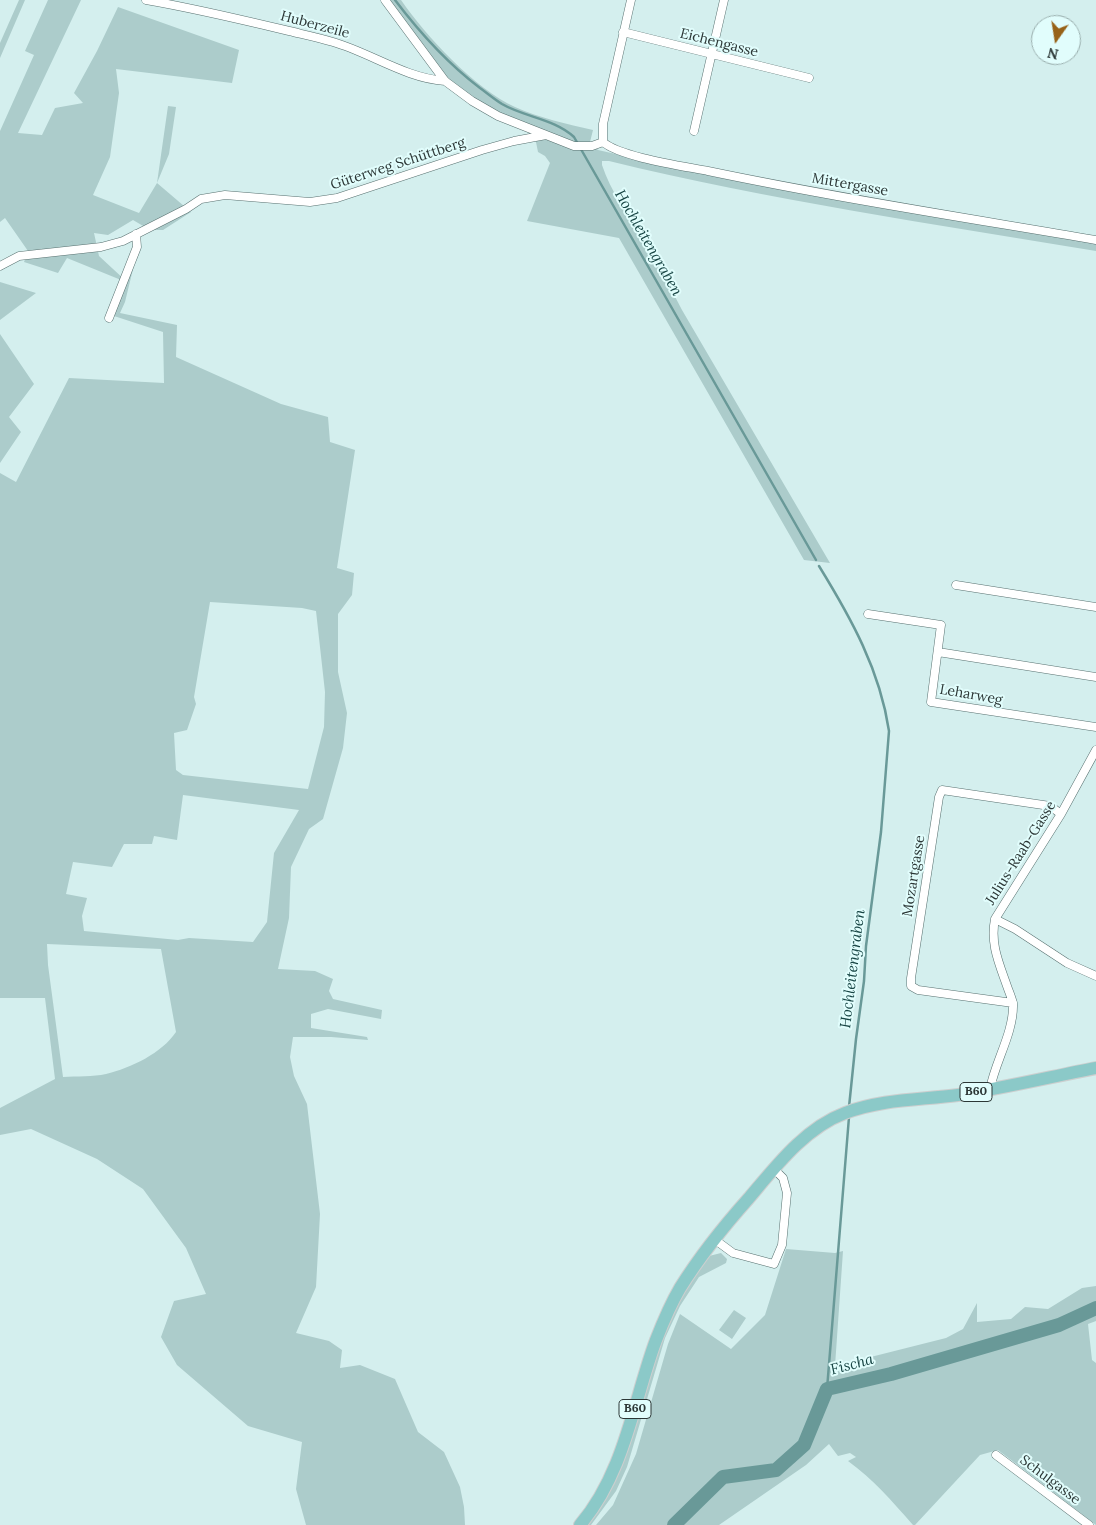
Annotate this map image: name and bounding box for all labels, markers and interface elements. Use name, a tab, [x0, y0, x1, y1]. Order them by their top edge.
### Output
street label: Huberzeile	[279, 8, 351, 42]
north arrow	[1031, 15, 1081, 65]
street label: Eichengasse	[678, 25, 760, 61]
text: N	[1046, 44, 1060, 64]
street label: Güterweg Schüttberg	[328, 134, 468, 194]
street label: Mittergasse	[811, 170, 889, 200]
water label: Hochleitengraben	[610, 187, 686, 299]
street label: Leharweg	[938, 681, 1004, 709]
street label: Julius-Raab-Gasse	[982, 798, 1060, 908]
street label: Mozartgasse	[899, 834, 929, 918]
water label: Hochleitengraben	[837, 909, 869, 1029]
road number: B60	[960, 1082, 992, 1102]
water label: Fischa	[829, 1351, 875, 1379]
road number: B60	[619, 1400, 651, 1418]
street label: Schulgasse	[1016, 1452, 1084, 1508]

